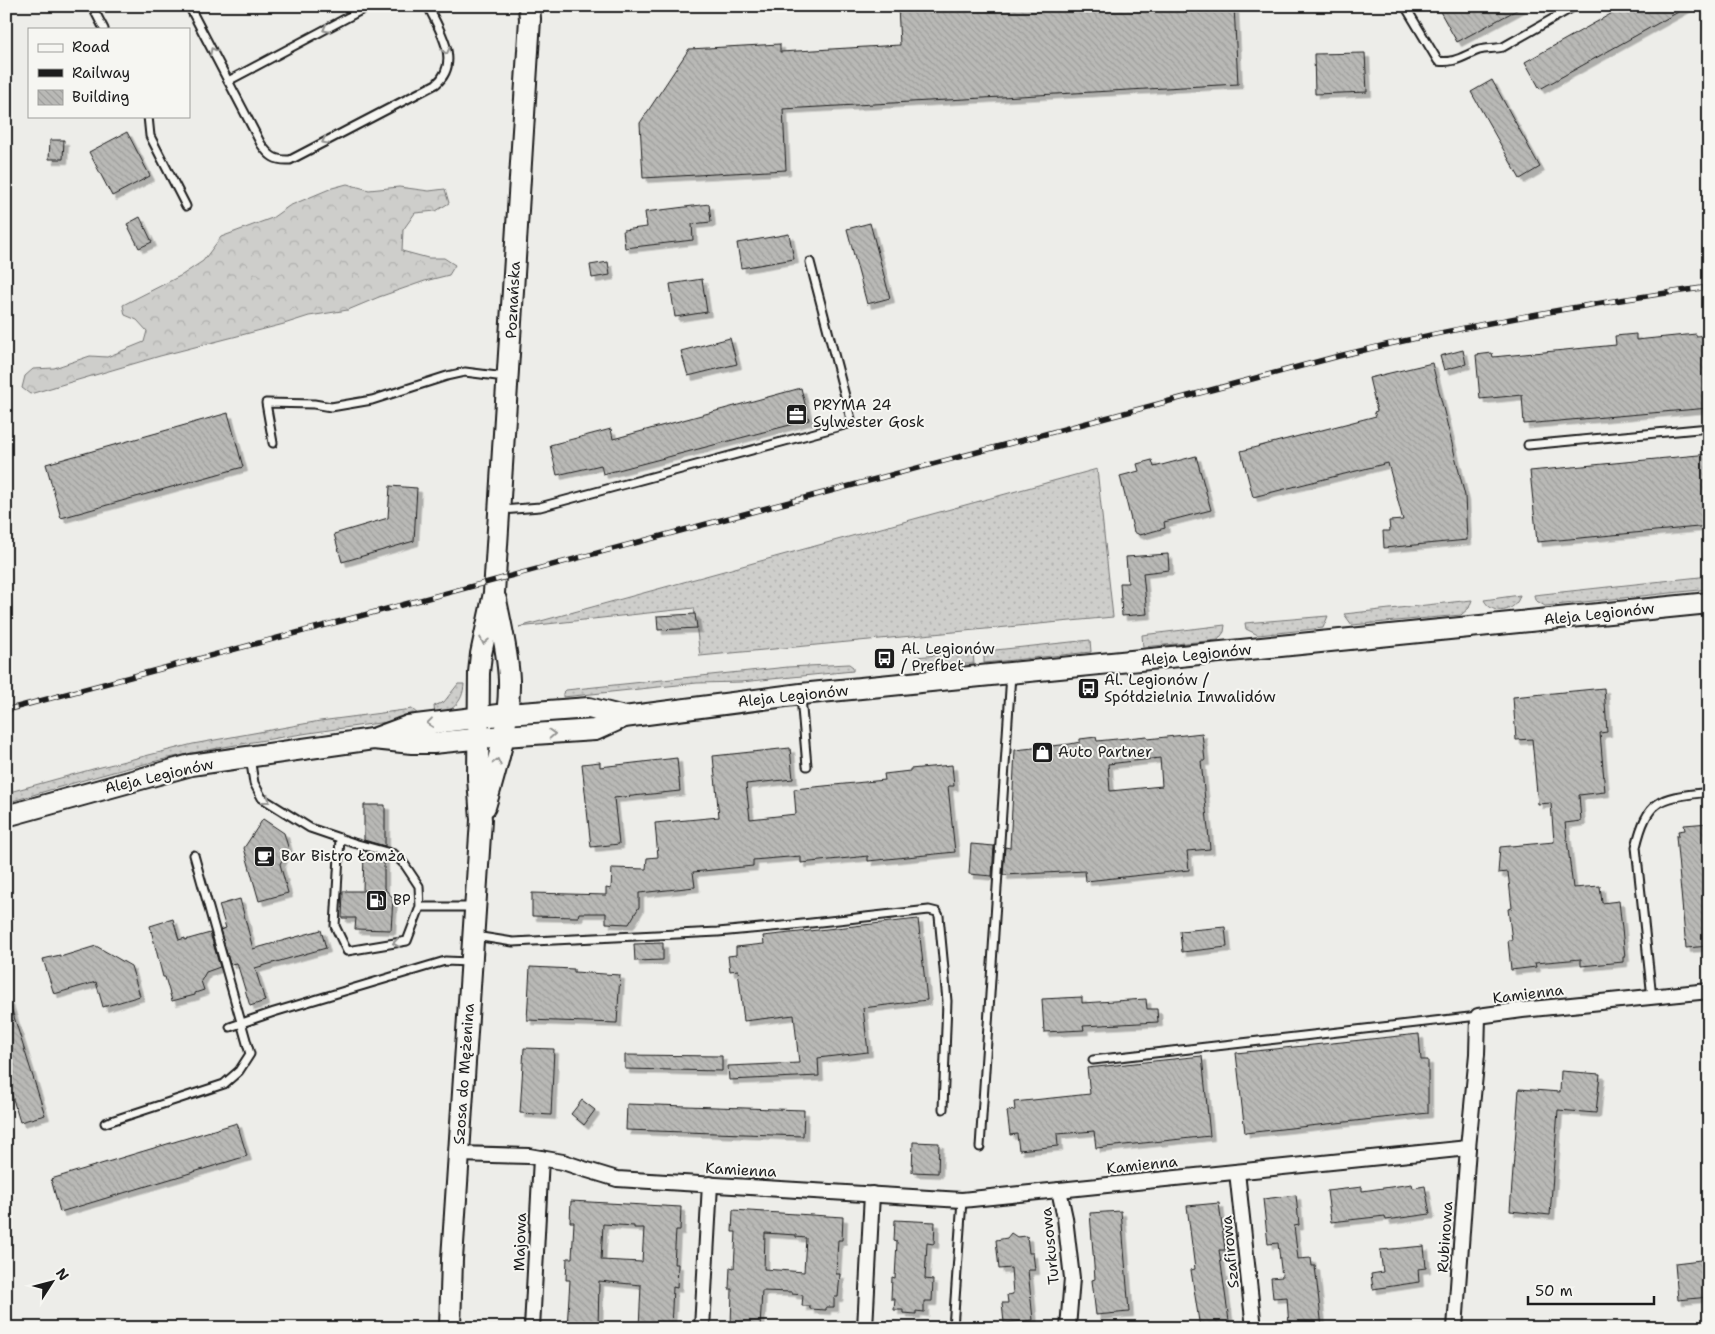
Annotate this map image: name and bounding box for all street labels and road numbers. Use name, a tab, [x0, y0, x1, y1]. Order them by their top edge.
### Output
street label: Poznańska	[501, 260, 525, 339]
street label: Aleja Legionów	[1543, 598, 1655, 630]
street label: Aleja Legionów	[1140, 639, 1252, 671]
street label: Aleja Legionów	[737, 680, 849, 712]
street label: Aleja Legionów	[103, 754, 215, 798]
street label: Kamienna	[1491, 980, 1565, 1008]
street label: Szosa do Mężenina	[449, 1002, 479, 1145]
street label: Kamienna	[1105, 1151, 1179, 1179]
street label: Kamienna	[705, 1158, 778, 1182]
street label: Rubinowa	[1433, 1200, 1458, 1273]
street label: Turkusowa	[1036, 1206, 1064, 1286]
street label: Majowa	[509, 1212, 531, 1272]
street label: Szafirowa	[1216, 1214, 1244, 1289]

